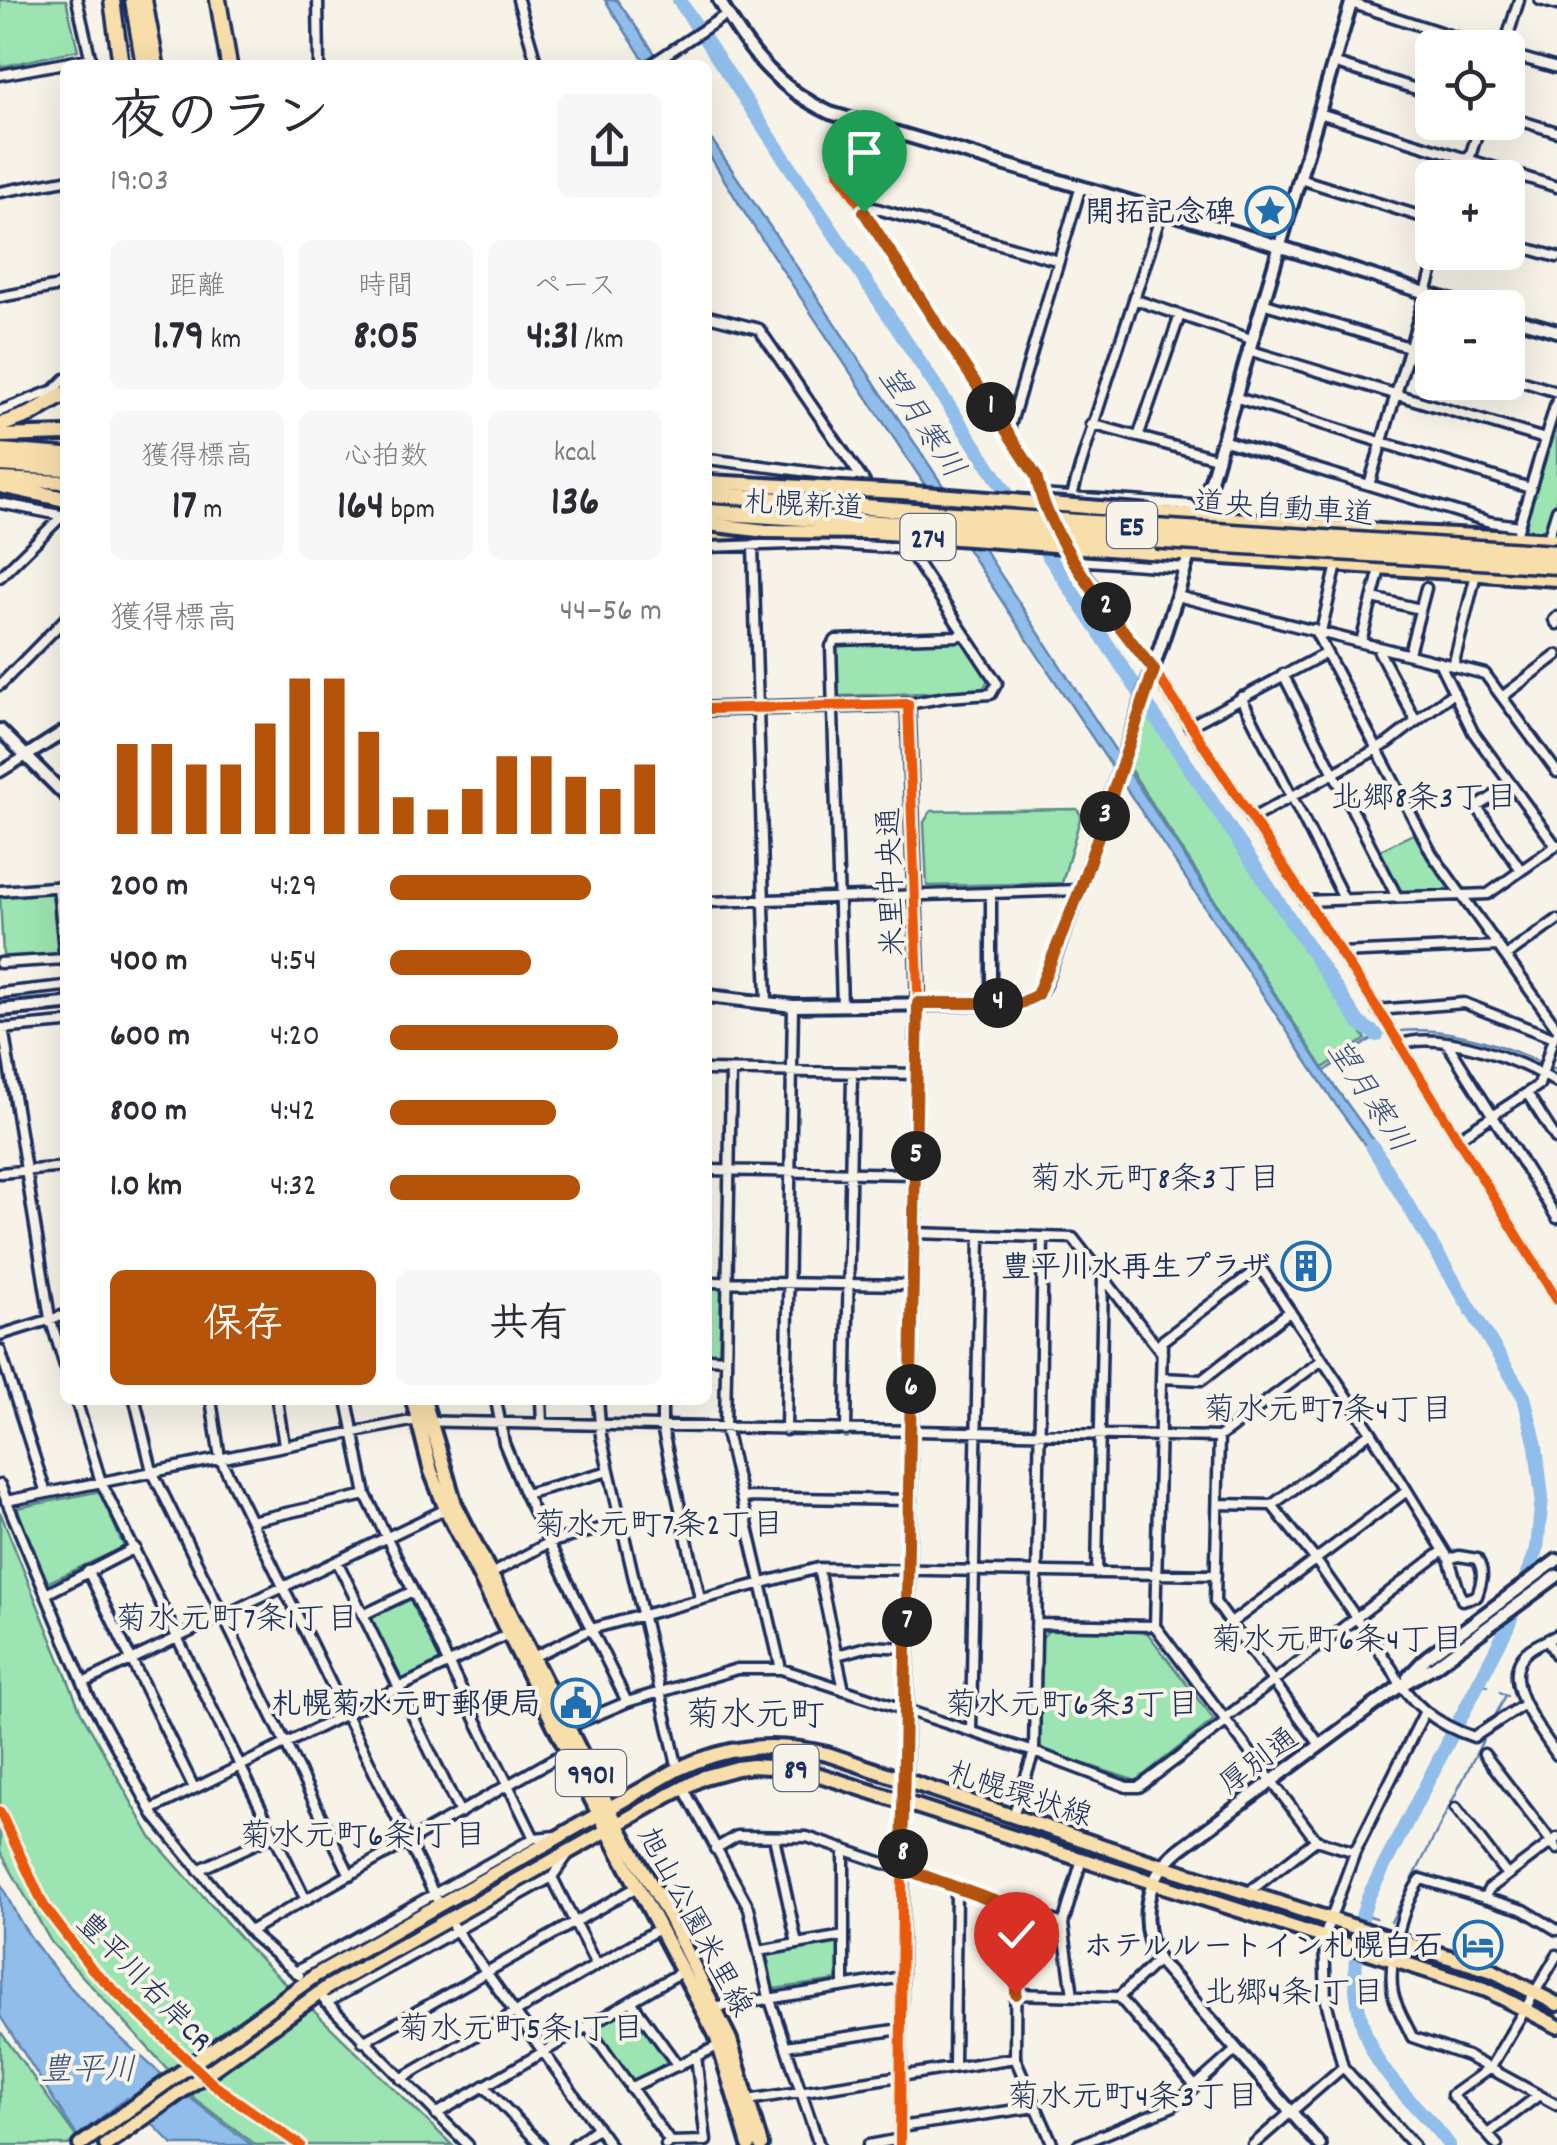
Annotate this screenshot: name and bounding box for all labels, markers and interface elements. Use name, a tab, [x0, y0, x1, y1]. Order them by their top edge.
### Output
map controls	[1415, 30, 1525, 400]
button: locate	[1415, 30, 1525, 140]
text: 夜のラン	[110, 83, 330, 162]
button: share	[557, 93, 662, 198]
pin	[822, 110, 907, 213]
icon: arrive	[837, 125, 892, 180]
text: 19:03	[110, 160, 169, 206]
button: +	[1415, 160, 1525, 270]
place icon: 開拓記念碑	[1244, 185, 1296, 237]
place label: 開拓記念碑	[1085, 194, 1235, 237]
text: 距離	[169, 269, 225, 309]
text: 時間	[358, 269, 414, 309]
text: ペース	[534, 269, 616, 309]
button: −	[1415, 290, 1525, 400]
text: 1.79	[153, 309, 204, 369]
text: 8:05	[353, 309, 419, 369]
text: 4:31	[526, 309, 579, 369]
text: km	[204, 322, 241, 362]
text: /km	[579, 322, 624, 362]
water label: 望月寒川	[864, 358, 974, 490]
pin: 1	[966, 382, 1016, 432]
text: 1	[988, 387, 994, 427]
text: kcal	[554, 435, 596, 475]
text: 獲得標高	[141, 439, 253, 479]
text: 心拍数	[344, 439, 428, 479]
text: 136	[551, 475, 599, 535]
text: 17	[172, 479, 197, 539]
text: 164	[337, 479, 384, 539]
street label: 札幌新道	[743, 484, 865, 533]
street label: 道央自動車道	[1192, 484, 1375, 539]
text: m	[197, 492, 222, 532]
text: bpm	[384, 492, 435, 532]
road number: E5	[1107, 502, 1157, 548]
road number: 274	[900, 514, 956, 560]
pin: 2	[1081, 582, 1131, 632]
text: 2	[1100, 587, 1112, 627]
text: 44–56 m	[560, 590, 662, 636]
text: 獲得標高	[110, 598, 238, 644]
district label: 北郷8条3丁目	[1330, 778, 1518, 824]
pin: 3	[1080, 791, 1130, 841]
text: 3	[1099, 796, 1111, 836]
street label: 米里中央通	[870, 806, 919, 958]
text: 200 m	[110, 865, 188, 911]
text: 4:29	[270, 865, 317, 911]
text: 400 m	[110, 940, 187, 986]
text: 4:54	[270, 940, 317, 986]
pin: 4	[973, 978, 1023, 1028]
text: 4	[992, 983, 1004, 1023]
text: 600 m	[110, 1015, 190, 1061]
text: 4:20	[270, 1015, 320, 1061]
water label: 望月寒川	[1313, 1032, 1421, 1164]
text: 800 m	[110, 1090, 187, 1136]
text: 4:42	[270, 1090, 316, 1136]
pin: 5	[891, 1131, 941, 1181]
text: 5	[910, 1136, 922, 1176]
district label: 菊水元町8条3丁目	[1029, 1159, 1281, 1205]
text: 1.0 km	[110, 1165, 182, 1211]
text: 4:32	[270, 1165, 317, 1211]
building icon: 豊平川水再生プラザ	[1280, 1240, 1332, 1292]
place label: 豊平川水再生プラザ	[1001, 1249, 1271, 1292]
button: 保存	[110, 1270, 376, 1385]
button: 共有	[396, 1270, 662, 1385]
pin: 6	[886, 1364, 936, 1414]
text: 6	[904, 1369, 918, 1409]
district label: 菊水元町7条4丁目	[1203, 1390, 1453, 1436]
district label: 菊水元町7条2丁目	[534, 1505, 784, 1551]
pin: 7	[882, 1597, 932, 1647]
district label: 菊水元町7条1丁目	[115, 1599, 359, 1645]
text: 7	[902, 1602, 912, 1642]
district label: 菊水元町6条4丁目	[1211, 1620, 1463, 1666]
public building icon: 札幌菊水元町郵便局	[550, 1677, 602, 1729]
district label: 菊水元町6条3丁目	[945, 1685, 1199, 1731]
place label: 札幌菊水元町郵便局	[271, 1686, 541, 1729]
district label: 菊水元町	[685, 1693, 825, 1743]
street label: 厚別通	[1212, 1719, 1310, 1808]
road number: 89	[774, 1745, 818, 1791]
road number: 9901	[556, 1750, 626, 1796]
street label: 札幌環状線	[941, 1754, 1097, 1841]
district label: 菊水元町6条1丁目	[240, 1816, 486, 1862]
street label: 旭山公園米里線	[624, 1820, 760, 2026]
pin: 8	[878, 1829, 928, 1879]
text: 8	[897, 1834, 909, 1874]
pin	[974, 1892, 1059, 1995]
street label: 豊平川右岸CR	[64, 1905, 220, 2064]
icon: check	[989, 1907, 1044, 1962]
hotel icon: ホテルルートイン札幌白石	[1452, 1919, 1504, 1971]
place label: ホテルルートイン札幌白石	[1084, 1928, 1443, 1971]
district label: 北郷4条1丁目	[1204, 1973, 1384, 2019]
district label: 菊水元町5条1丁目	[398, 2009, 644, 2055]
water label: 豊平川	[40, 2050, 136, 2096]
district label: 菊水元町4条3丁目	[1007, 2077, 1259, 2123]

